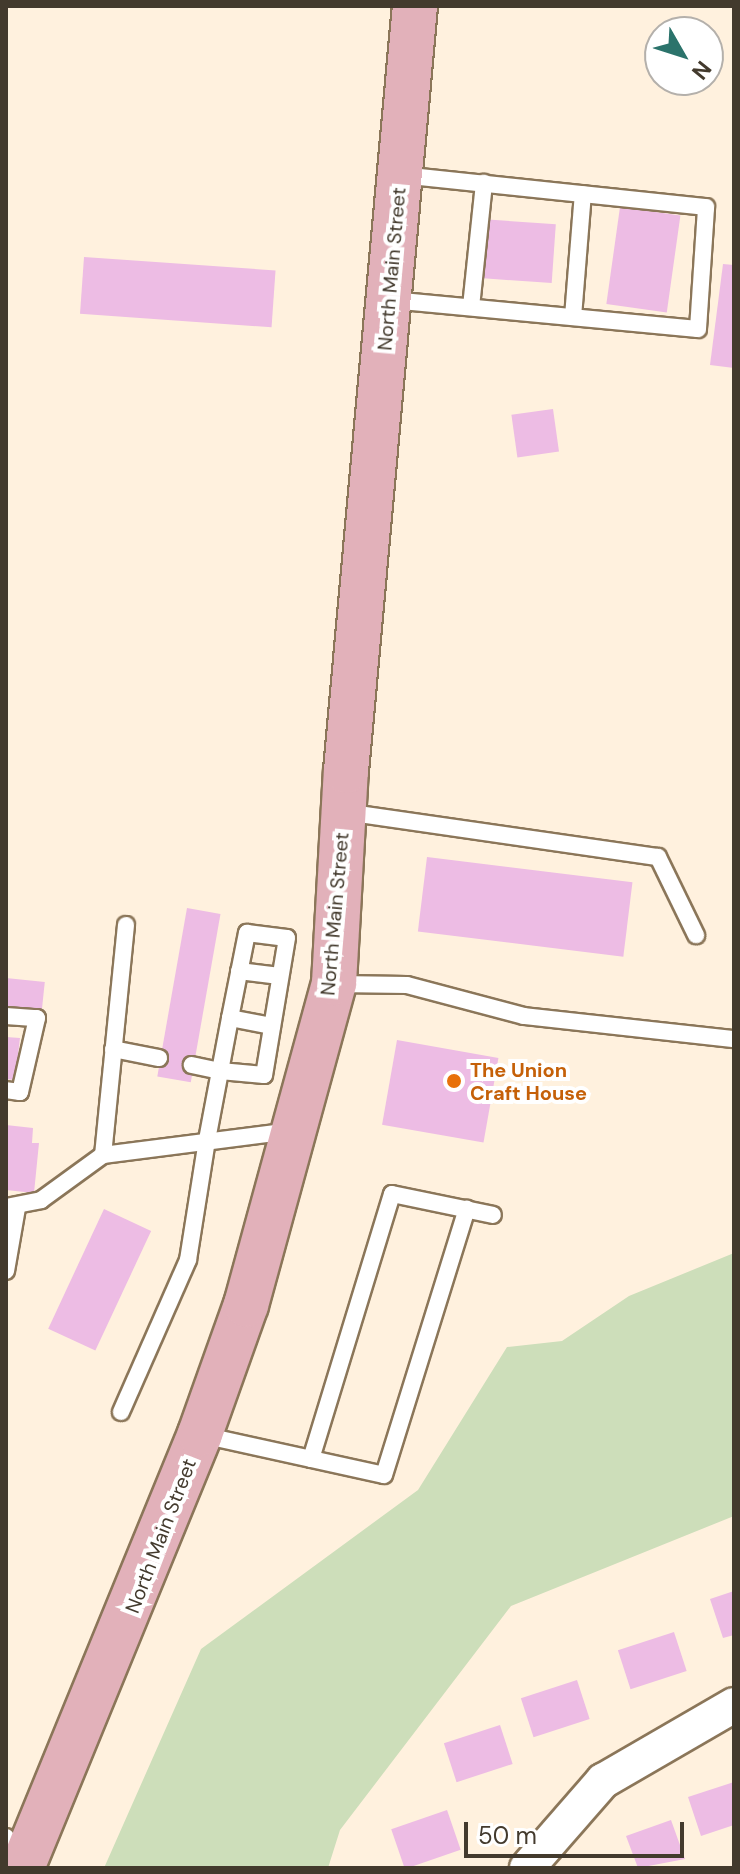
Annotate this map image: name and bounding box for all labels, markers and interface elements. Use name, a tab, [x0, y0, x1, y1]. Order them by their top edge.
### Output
north arrow	[644, 16, 724, 96]
text: N	[685, 55, 718, 86]
street label: North Main Street	[373, 186, 411, 352]
street label: North Main Street	[316, 831, 354, 997]
place label: The Union Craft House	[470, 1058, 587, 1105]
marker: The Union Craft House	[445, 1072, 463, 1090]
street label: North Main Street	[120, 1455, 202, 1617]
scale bar	[468, 1806, 688, 1856]
text: 50 m	[478, 1820, 537, 1851]

